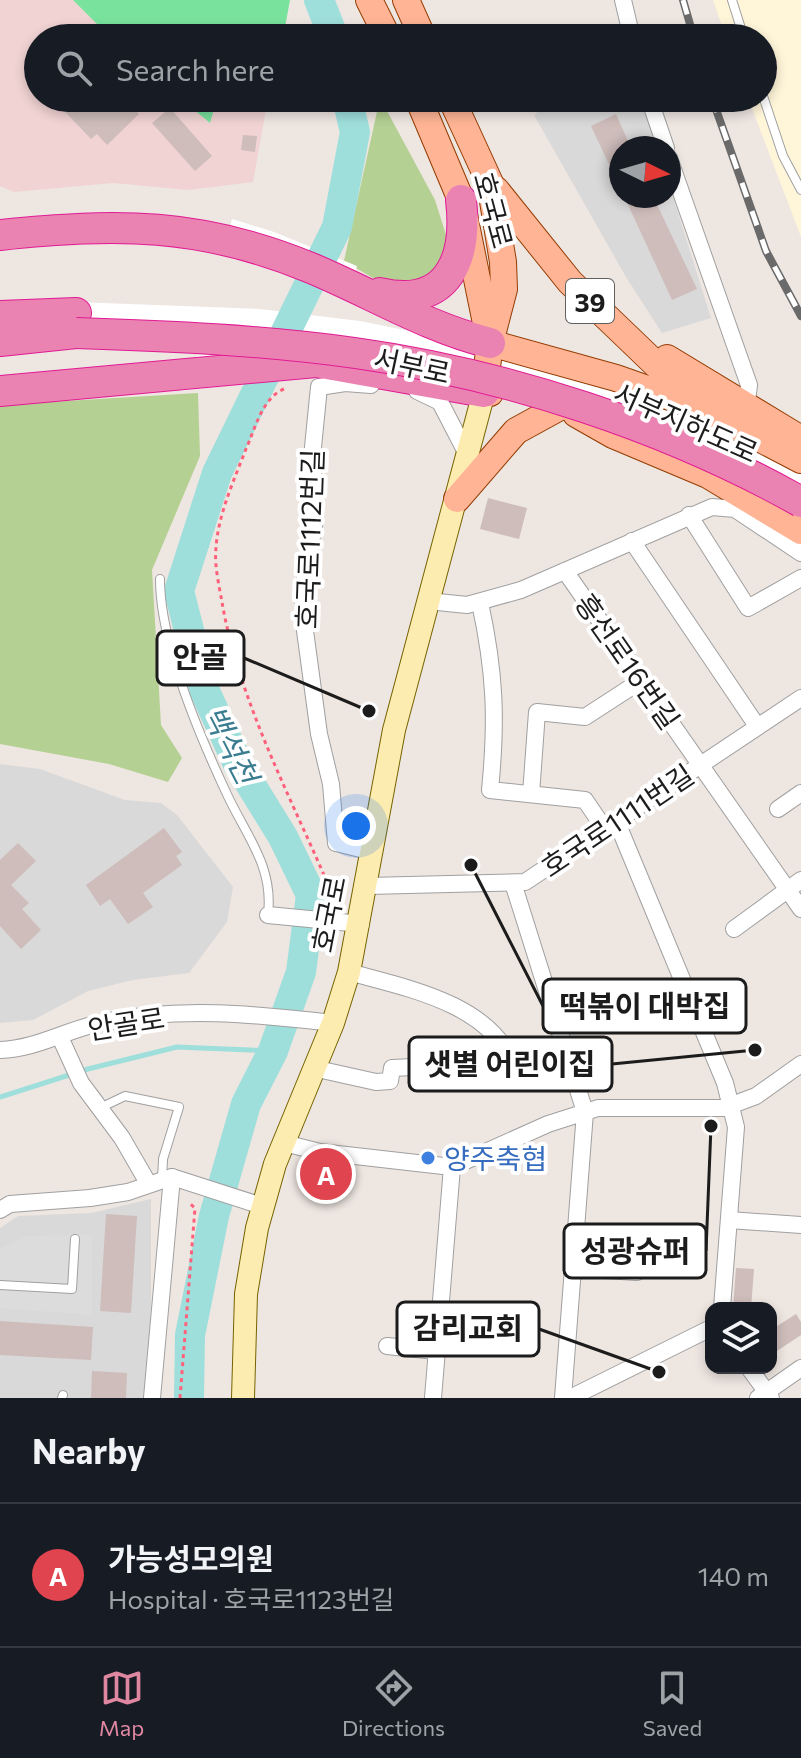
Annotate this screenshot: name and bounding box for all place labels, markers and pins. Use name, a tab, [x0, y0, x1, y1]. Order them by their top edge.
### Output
callout: 안골	[157, 631, 244, 685]
callout: 떡볶이 대박집	[543, 979, 746, 1033]
callout: 샛별 어린이집	[409, 1037, 612, 1091]
place label: 양주축협	[444, 1141, 547, 1175]
pin: A	[300, 1144, 352, 1204]
marker: 양주축협	[419, 1149, 437, 1167]
callout: 성광슈퍼	[564, 1224, 706, 1278]
callout: 감리교회	[397, 1302, 539, 1356]

